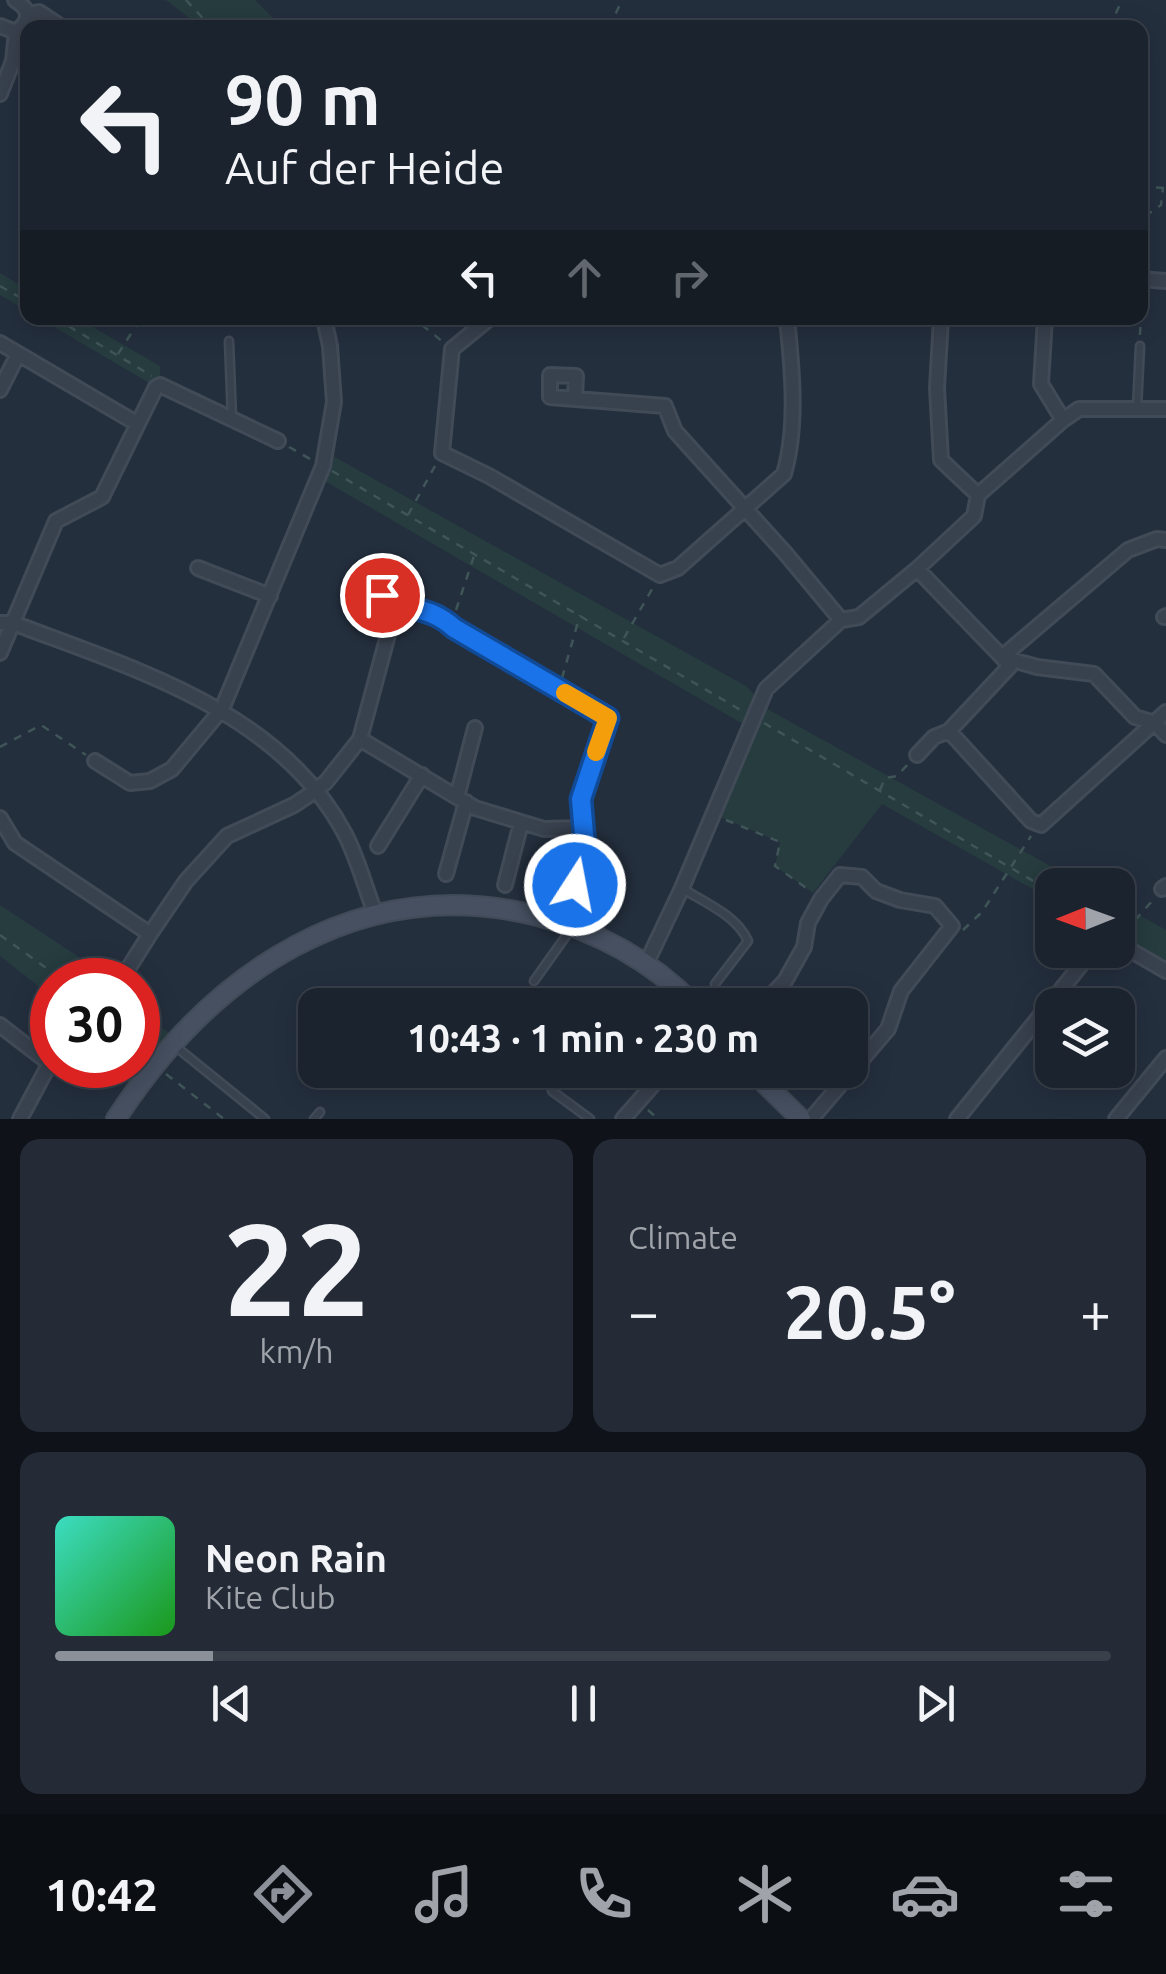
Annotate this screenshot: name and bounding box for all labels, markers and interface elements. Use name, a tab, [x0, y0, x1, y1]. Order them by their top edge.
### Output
icon: left	[60, 60, 190, 190]
text: 90 m	[225, 60, 381, 138]
text: Auf der Heide	[225, 142, 504, 193]
icon: left	[452, 250, 507, 305]
icon: ahead	[557, 250, 612, 305]
icon: right	[662, 250, 717, 305]
pin	[340, 553, 425, 638]
icon: arrive	[355, 568, 410, 623]
position arrow	[523, 833, 627, 937]
north arrow	[1035, 868, 1135, 968]
map controls	[1035, 868, 1135, 1088]
speed limit sign: 30	[30, 958, 160, 1088]
button: layers	[1035, 988, 1135, 1088]
text: 10:43 · 1 min · 230 m	[407, 1017, 759, 1059]
text: 22	[223, 1195, 370, 1341]
text: Climate	[628, 1219, 738, 1255]
text: 20.5°	[784, 1269, 955, 1353]
text: −	[628, 1281, 659, 1342]
text: +	[1080, 1281, 1111, 1342]
text: km/h	[260, 1333, 333, 1369]
text: Neon Rain	[205, 1537, 387, 1579]
text: Kite Club	[205, 1579, 335, 1615]
icon: previous	[204, 1676, 259, 1731]
icon: pause	[556, 1676, 611, 1731]
icon: next	[908, 1676, 963, 1731]
icon: directions	[248, 1859, 318, 1929]
icon: music	[409, 1859, 479, 1929]
icon: phone	[569, 1859, 639, 1929]
icon: climate	[730, 1859, 800, 1929]
icon: car	[890, 1859, 960, 1929]
icon: filters	[1051, 1859, 1121, 1929]
text: 10:42	[45, 1869, 158, 1920]

